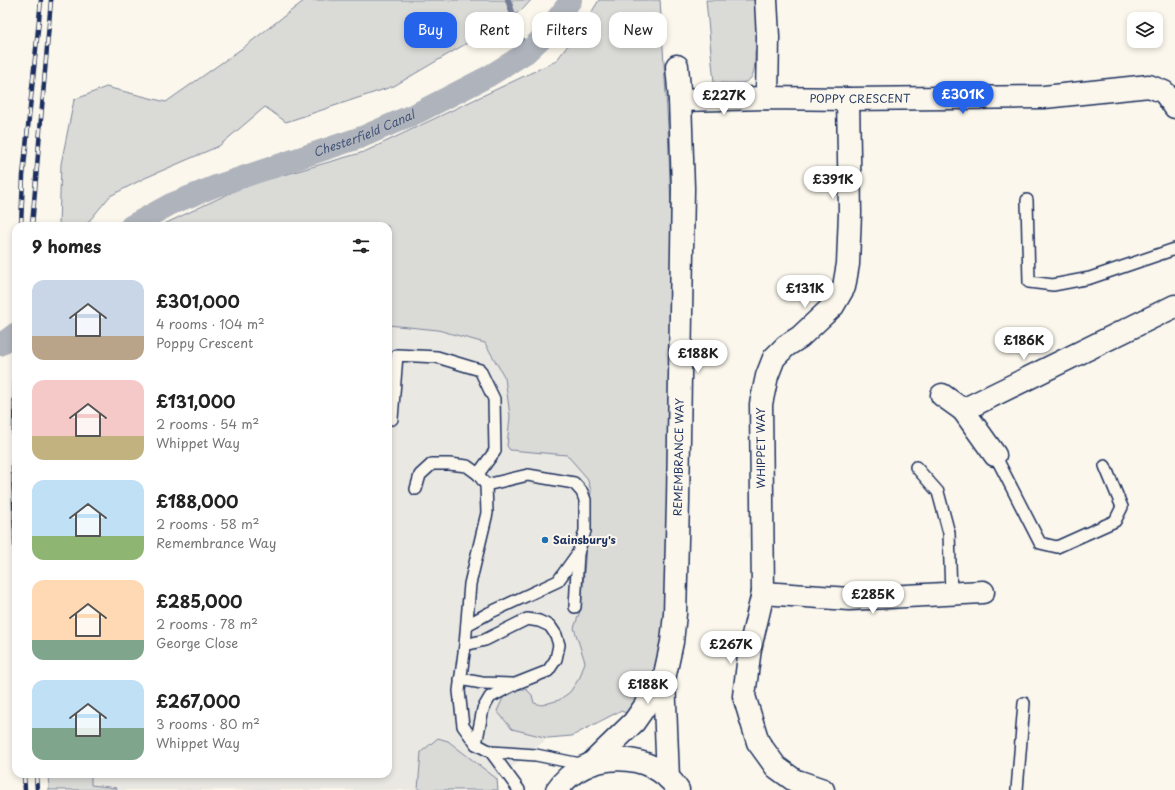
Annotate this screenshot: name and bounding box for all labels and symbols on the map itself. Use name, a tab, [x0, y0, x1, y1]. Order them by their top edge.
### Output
pin: £301K	[935, 81, 991, 115]
pin: £227K	[696, 82, 752, 116]
street label: POPPY CRESCENT	[809, 89, 911, 107]
water label: Chesterfield Canal	[311, 104, 419, 161]
pin: £391K	[805, 166, 861, 200]
pin: £131K	[777, 275, 833, 309]
pin: £186K	[996, 327, 1052, 361]
pin: £188K	[670, 340, 726, 374]
street label: REMEMBRANCE WAY	[669, 398, 688, 516]
street label: WHIPPET WAY	[752, 407, 769, 489]
place label: Sainsbury's	[553, 531, 616, 548]
marker: Sainsbury's	[540, 535, 550, 545]
pin: £285K	[845, 581, 901, 615]
pin: £267K	[703, 631, 759, 665]
pin: £188K	[620, 671, 676, 705]

